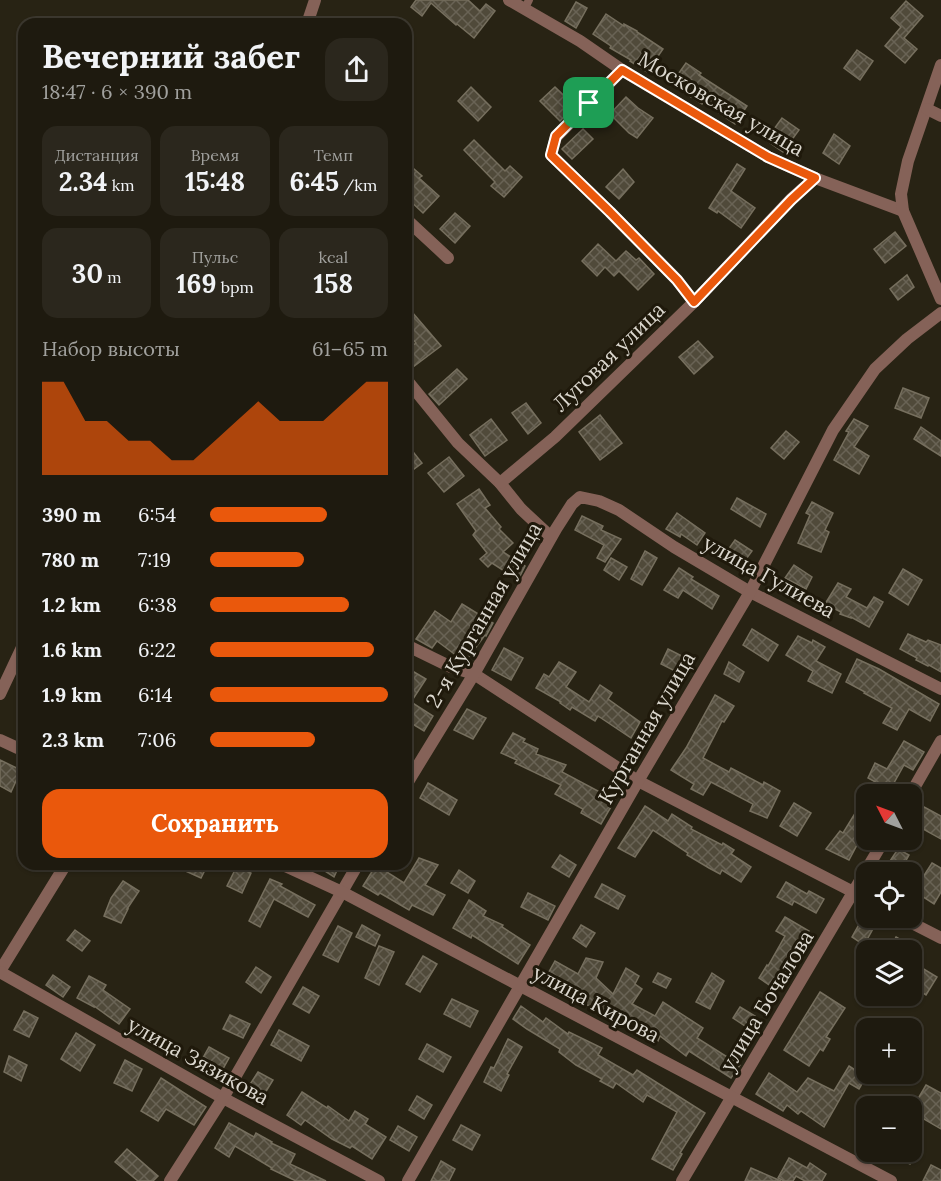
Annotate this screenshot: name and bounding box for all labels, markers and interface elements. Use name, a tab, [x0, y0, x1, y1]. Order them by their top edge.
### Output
text: Вечерний забег	[42, 35, 300, 77]
button: share	[325, 38, 388, 101]
street label: Московская улица	[633, 45, 809, 162]
pin	[563, 77, 614, 128]
text: 18:47 · 6 × 390 m	[42, 79, 192, 104]
icon: arrive	[572, 86, 605, 119]
text: Дистанция	[55, 145, 139, 165]
text: Время	[191, 145, 239, 165]
text: Темп	[313, 145, 353, 165]
text: 2.34	[59, 165, 107, 198]
text: 15:48	[185, 165, 245, 198]
text: 6:45	[289, 165, 339, 198]
text: km	[107, 175, 135, 195]
text: /km	[339, 175, 377, 195]
text: Пульс	[192, 247, 238, 267]
text: kcal	[319, 247, 348, 267]
text: 30	[72, 257, 103, 290]
text: m	[103, 267, 121, 287]
text: 169	[176, 267, 217, 300]
text: 158	[314, 267, 353, 300]
text: bpm	[217, 277, 254, 297]
street label: Луговая улица	[547, 296, 671, 417]
text: Набор высоты	[42, 336, 180, 361]
text: 61–65 m	[312, 336, 388, 361]
text: 390 m	[42, 502, 101, 527]
text: 6:54	[138, 502, 176, 527]
street label: 2-я Курганная улица	[419, 517, 548, 712]
street label: улица Гулиева	[698, 529, 840, 624]
text: 780 m	[42, 547, 99, 572]
text: 7:19	[138, 547, 171, 572]
text: 1.2 km	[42, 592, 101, 617]
text: 6:38	[138, 592, 177, 617]
text: 1.6 km	[42, 637, 102, 662]
text: 6:22	[138, 637, 176, 662]
street label: Курганная улица	[592, 646, 701, 809]
text: 1.9 km	[42, 682, 102, 707]
text: 6:14	[138, 682, 173, 707]
text: 2.3 km	[42, 727, 104, 752]
text: 7:06	[138, 727, 176, 752]
north arrow	[856, 784, 922, 850]
map controls	[856, 784, 922, 1162]
button: Сохранить	[42, 789, 388, 858]
button: locate	[856, 862, 922, 928]
street label: улица Бочалова	[714, 925, 820, 1076]
button: layers	[856, 940, 922, 1006]
street label: улица Кирова	[528, 959, 665, 1048]
street label: улица Зязикова	[123, 1010, 274, 1111]
button: +	[856, 1018, 922, 1084]
button: −	[856, 1096, 922, 1162]

